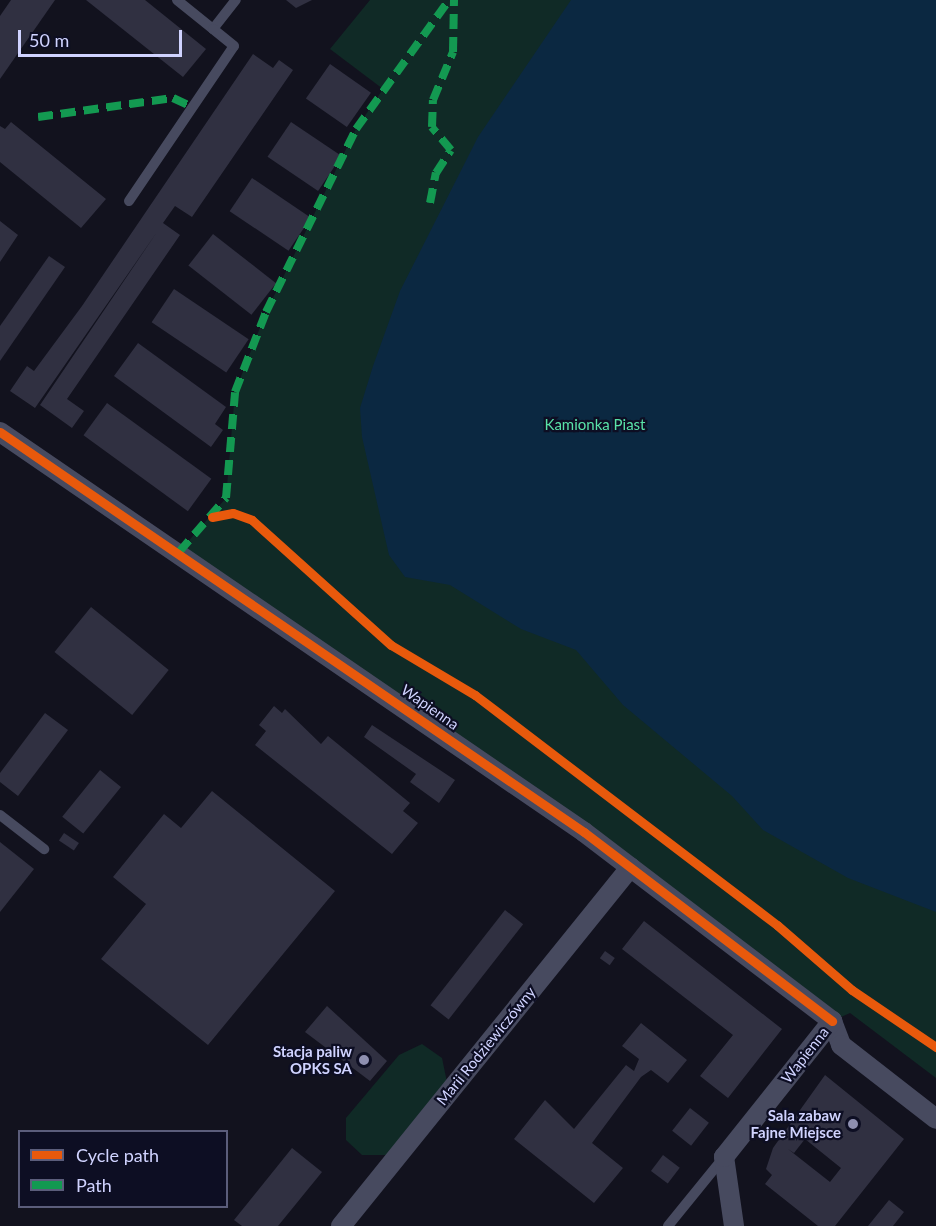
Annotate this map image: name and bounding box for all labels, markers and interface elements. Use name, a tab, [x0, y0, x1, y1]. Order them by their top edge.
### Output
scale bar	[21, 18, 184, 56]
text: 50 m	[29, 29, 69, 51]
park label: Kamionka Piast	[545, 416, 645, 434]
street label: Wapienna	[398, 681, 462, 733]
street label: Marii Rodziewiczówny	[433, 983, 539, 1109]
street label: Wapienna	[778, 1023, 832, 1087]
place label: Stacja paliw OPKS SA	[273, 1042, 352, 1077]
marker: Stacja paliw OPKS SA	[357, 1053, 371, 1067]
place label: Sala zabaw Fajne Miejsce	[751, 1106, 841, 1141]
marker: Sala zabaw Fajne Miejsce	[846, 1117, 860, 1131]
legend	[18, 1130, 228, 1208]
text: Cycle path	[76, 1144, 159, 1166]
text: Path	[76, 1174, 112, 1196]

